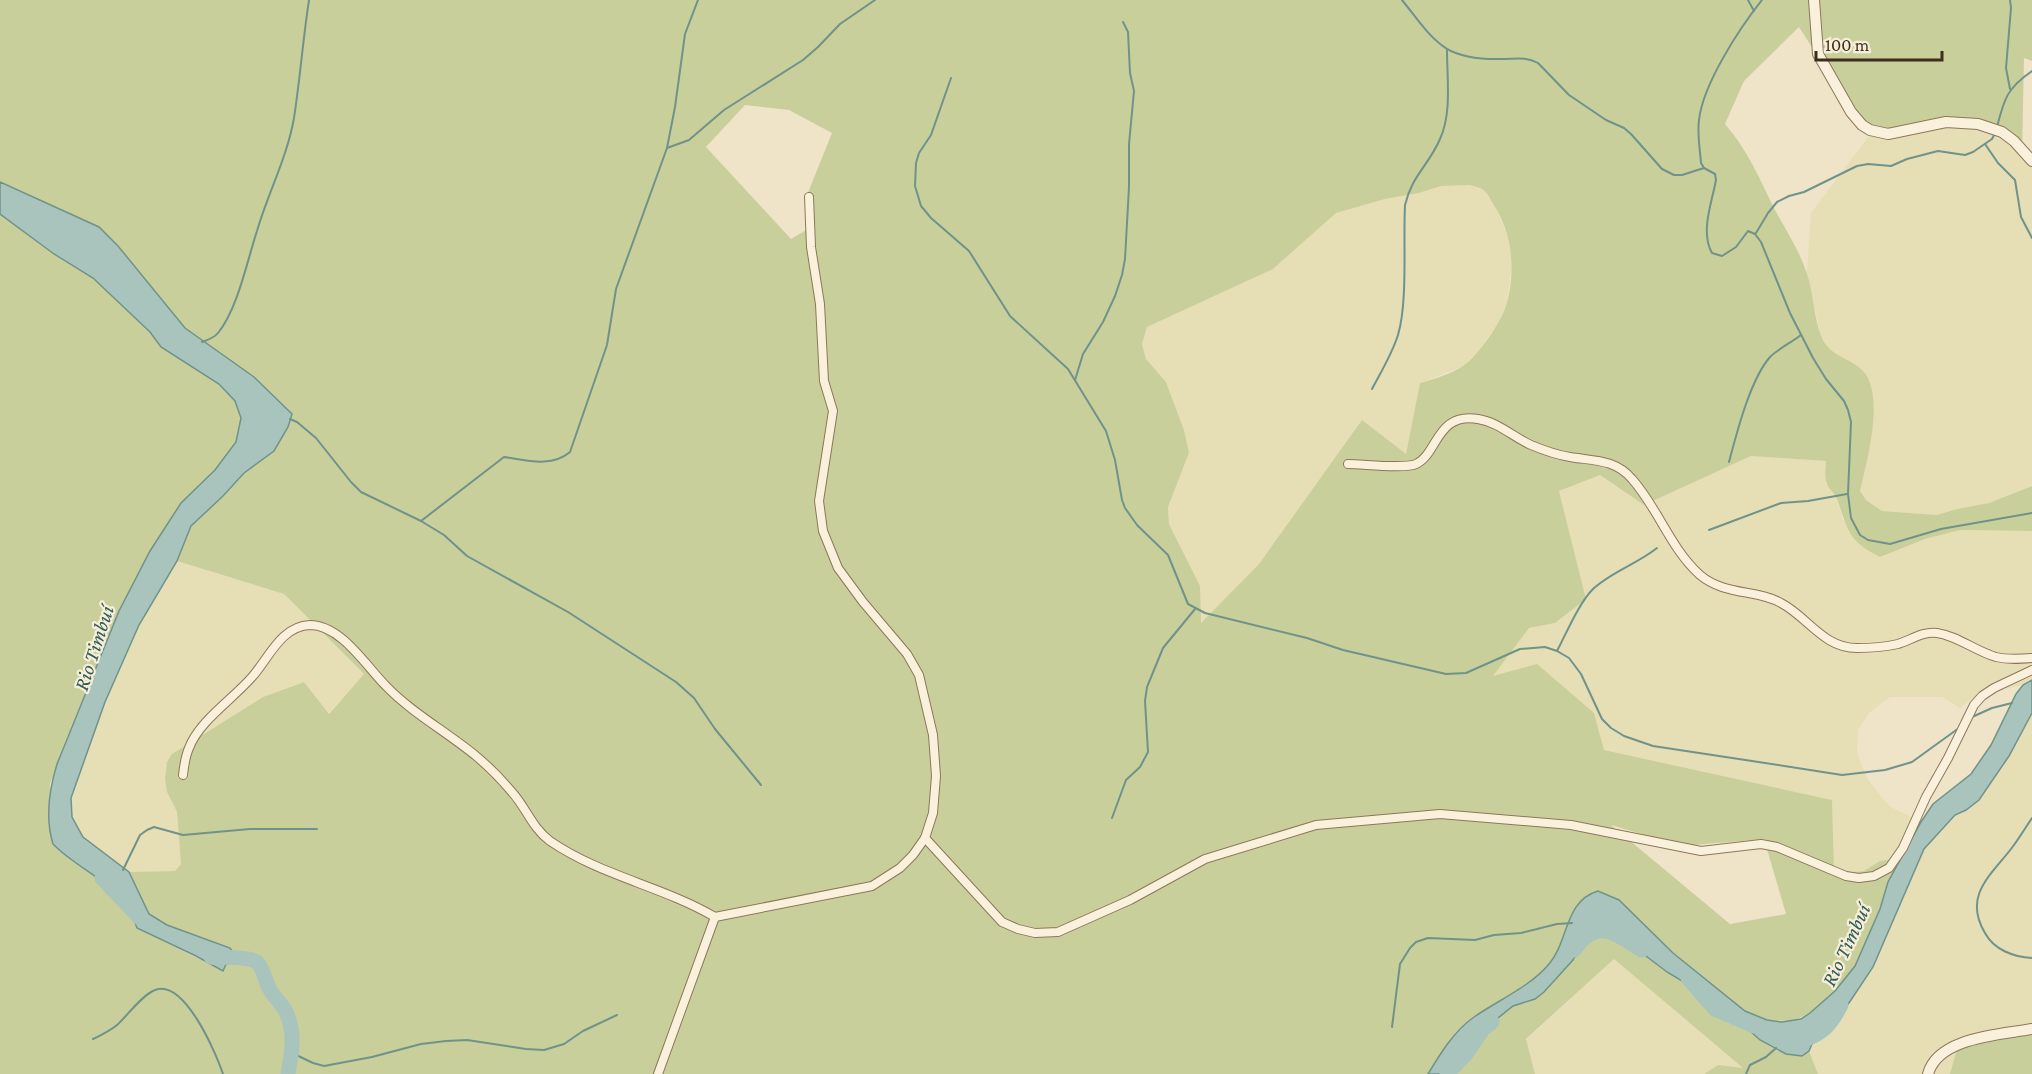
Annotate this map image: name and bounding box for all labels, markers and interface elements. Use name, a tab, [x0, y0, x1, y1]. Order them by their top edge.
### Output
scale bar	[1816, 24, 1942, 62]
text: 100 m	[1825, 35, 1870, 55]
water label: Rio Timbuí	[69, 600, 120, 694]
water label: Rio Timbuí	[1817, 898, 1876, 990]

